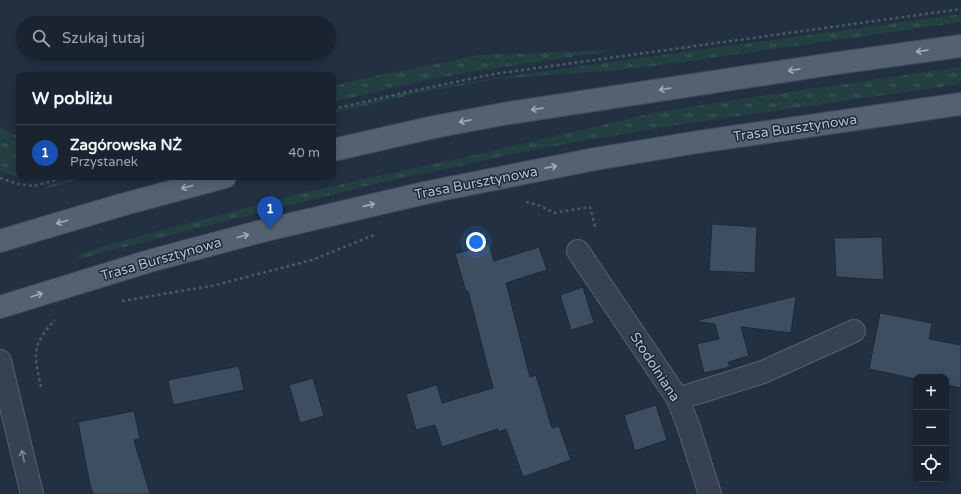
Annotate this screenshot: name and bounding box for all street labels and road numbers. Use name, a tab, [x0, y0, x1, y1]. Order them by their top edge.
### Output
street label: Trasa Bursztynowa	[732, 111, 858, 145]
street label: Trasa Bursztynowa	[413, 163, 539, 203]
street label: Trasa Bursztynowa	[99, 234, 223, 284]
street label: Stodolniana	[626, 329, 684, 405]

